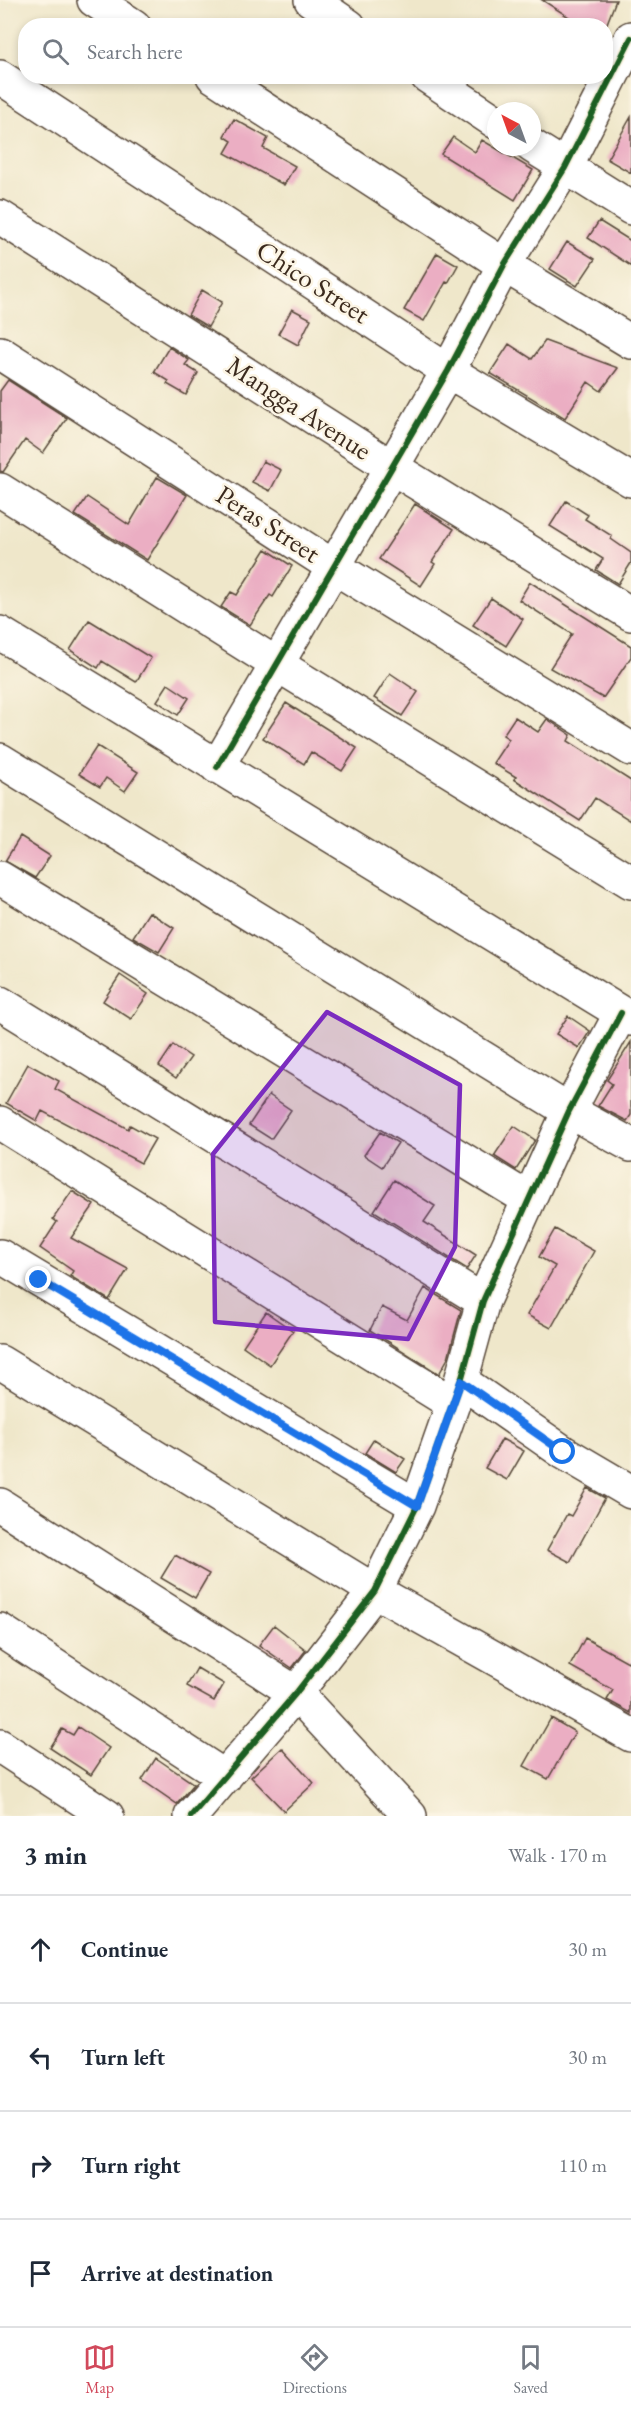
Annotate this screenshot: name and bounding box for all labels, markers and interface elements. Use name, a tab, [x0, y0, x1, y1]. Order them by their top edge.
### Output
search box	[18, 18, 613, 84]
icon: search	[39, 35, 72, 68]
text: Search here	[87, 37, 182, 66]
north arrow	[487, 102, 541, 156]
street label: Chico Street	[250, 232, 377, 331]
street label: Mangga Avenue	[220, 348, 378, 467]
street label: Peras Street	[210, 477, 327, 570]
route end	[25, 1266, 51, 1292]
route start	[549, 1438, 575, 1464]
text: 3 min	[24, 1838, 87, 1872]
text: Walk · 170 m	[508, 1842, 607, 1868]
icon: ahead	[24, 1933, 57, 1966]
text: Continue	[81, 1935, 168, 1964]
text: 30 m	[568, 1936, 607, 1962]
icon: left	[24, 2041, 57, 2074]
text: Turn left	[81, 2043, 165, 2072]
text: 30 m	[568, 2044, 607, 2070]
icon: right	[24, 2149, 57, 2182]
text: Turn right	[81, 2151, 180, 2180]
text: 110 m	[559, 2152, 607, 2178]
icon: arrive	[24, 2257, 57, 2290]
text: Arrive at destination	[81, 2259, 273, 2288]
tab: Map	[83, 2341, 116, 2398]
tab: Directions	[283, 2341, 347, 2398]
tab: Saved	[513, 2341, 548, 2398]

